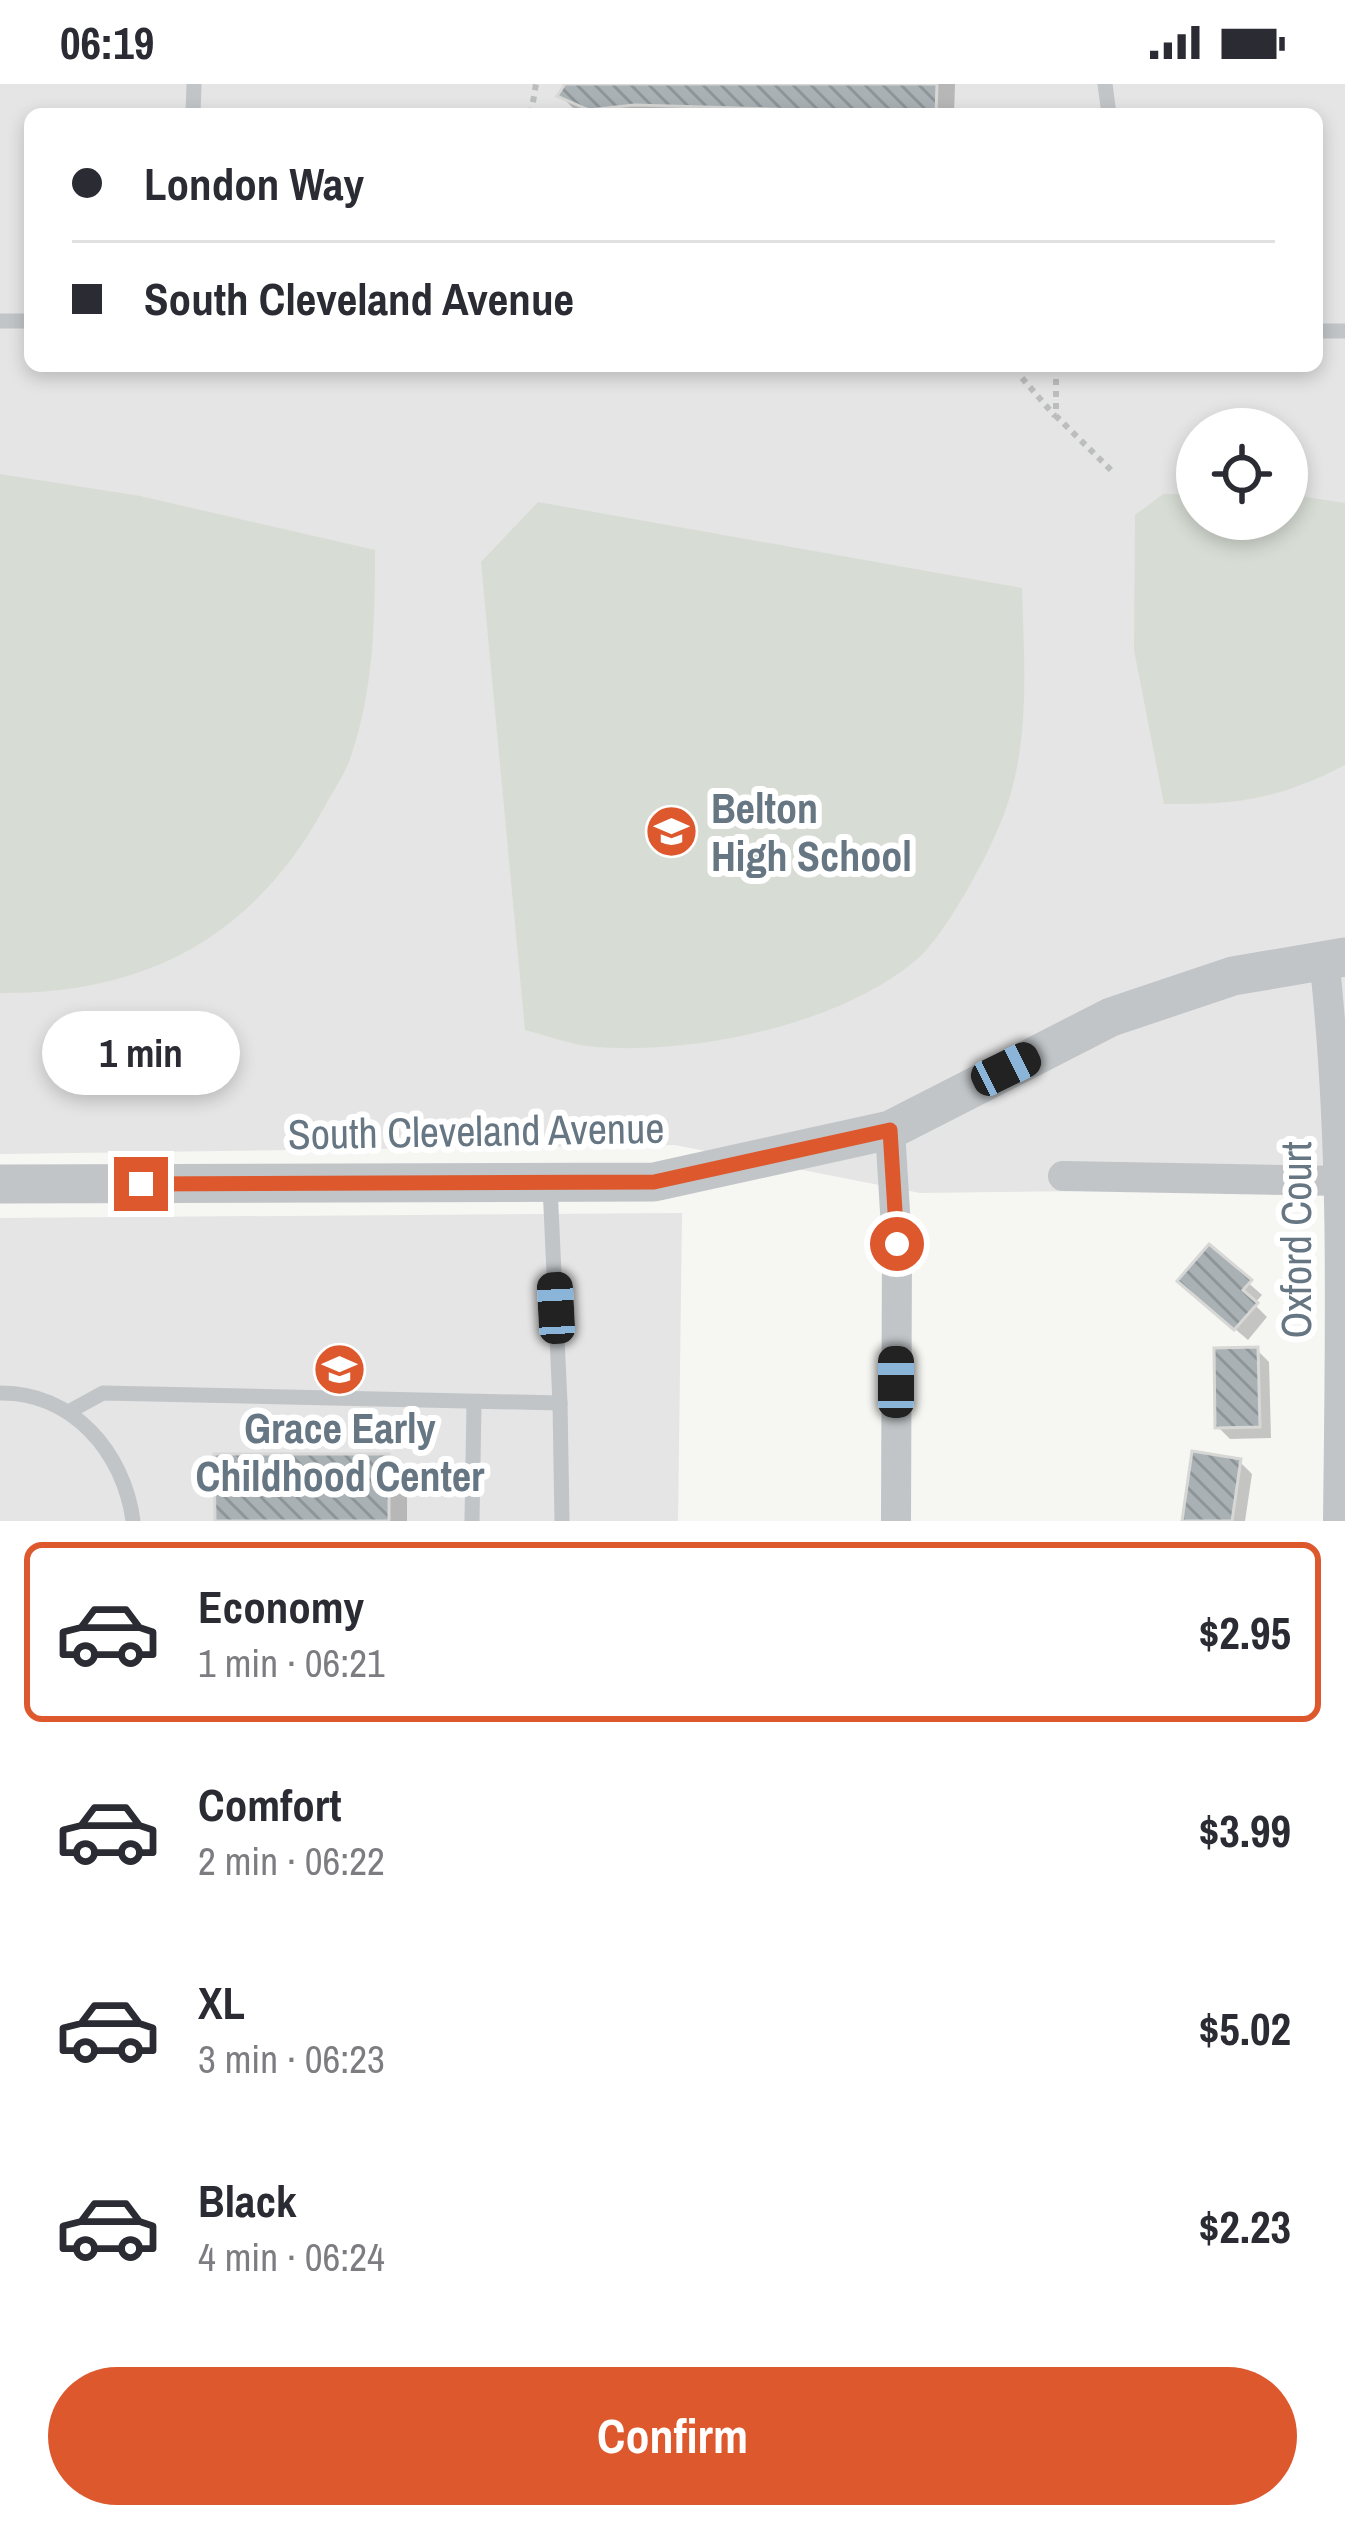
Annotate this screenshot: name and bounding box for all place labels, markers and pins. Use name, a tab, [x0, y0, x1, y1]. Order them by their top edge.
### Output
place label: Belton High School	[711, 780, 912, 884]
school or university icon: Belton High School	[644, 804, 700, 860]
school or university icon: Grace Early Childhood Center	[312, 1341, 368, 1397]
place label: Grace Early Childhood Center	[196, 1400, 485, 1504]

